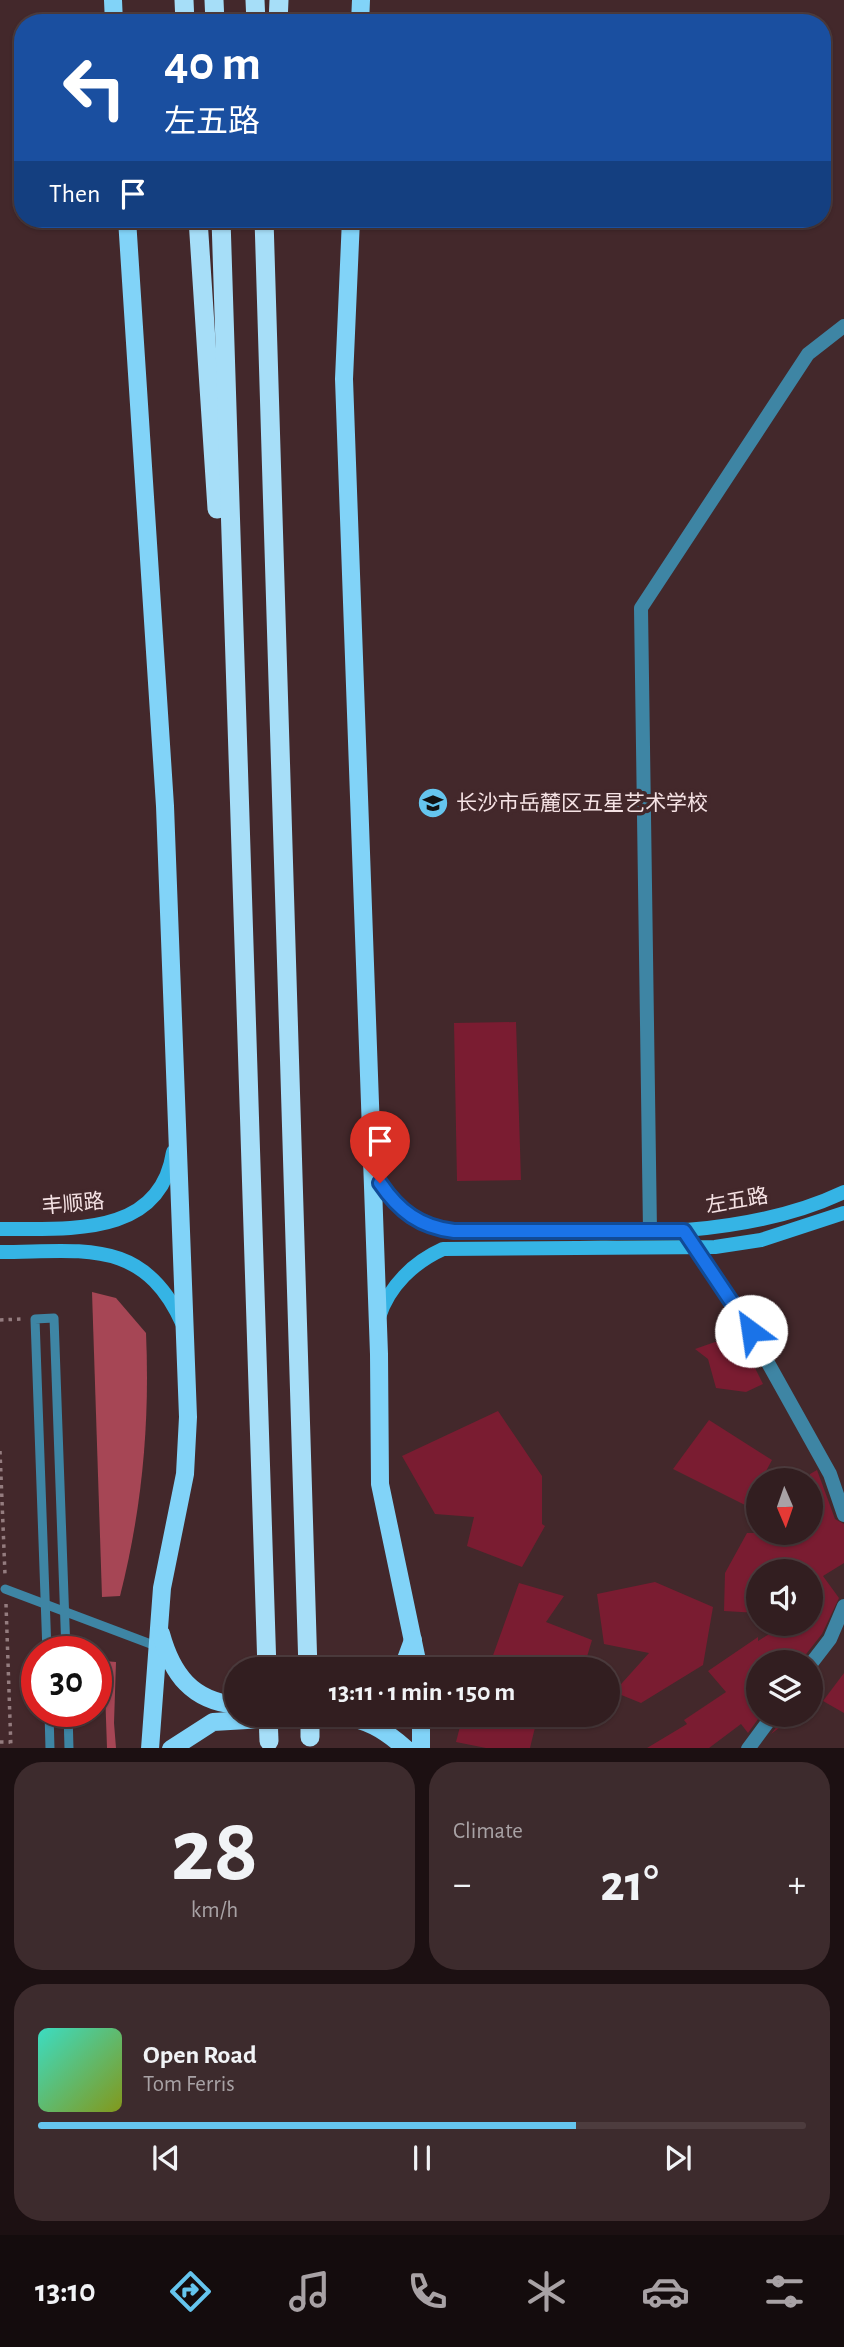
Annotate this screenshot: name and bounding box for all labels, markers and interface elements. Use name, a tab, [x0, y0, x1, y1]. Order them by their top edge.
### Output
text: 40 m	[164, 40, 261, 89]
icon: left	[49, 42, 140, 133]
text: 左五路	[164, 106, 260, 138]
icon: arrive	[114, 175, 152, 213]
text: Then	[49, 181, 100, 207]
school or university icon: 长沙市岳麓区五星艺术学校	[416, 786, 450, 820]
place label: 长沙市岳麓区五星艺术学校	[456, 792, 708, 814]
pin	[350, 1111, 410, 1183]
icon: arrive	[361, 1122, 399, 1160]
street label: 左五路	[704, 1184, 770, 1217]
street label: 丰顺路	[41, 1190, 105, 1217]
position arrow	[714, 1294, 788, 1368]
north arrow	[746, 1468, 822, 1545]
map controls	[746, 1468, 823, 1727]
button: sound	[746, 1559, 823, 1636]
speed limit sign: 30	[21, 1636, 112, 1727]
button: layers	[746, 1650, 823, 1727]
text: 13:11 · 1 min · 150 m	[329, 1679, 515, 1705]
text: 28	[171, 1806, 258, 1897]
text: Climate	[453, 1820, 523, 1843]
text: 21°	[600, 1858, 659, 1910]
text: −	[453, 1866, 471, 1904]
text: +	[788, 1866, 806, 1904]
text: km/h	[191, 1899, 238, 1922]
text: Open Road	[143, 2042, 257, 2068]
text: Tom Ferris	[143, 2073, 235, 2096]
icon: previous	[147, 2139, 185, 2177]
icon: pause	[403, 2139, 441, 2177]
icon: next	[659, 2139, 697, 2177]
icon: directions	[166, 2267, 215, 2316]
icon: music	[285, 2267, 334, 2316]
icon: phone	[403, 2267, 452, 2316]
icon: climate	[522, 2267, 571, 2316]
icon: car	[641, 2267, 690, 2316]
icon: filters	[760, 2267, 809, 2316]
text: 13:10	[35, 2275, 96, 2307]

